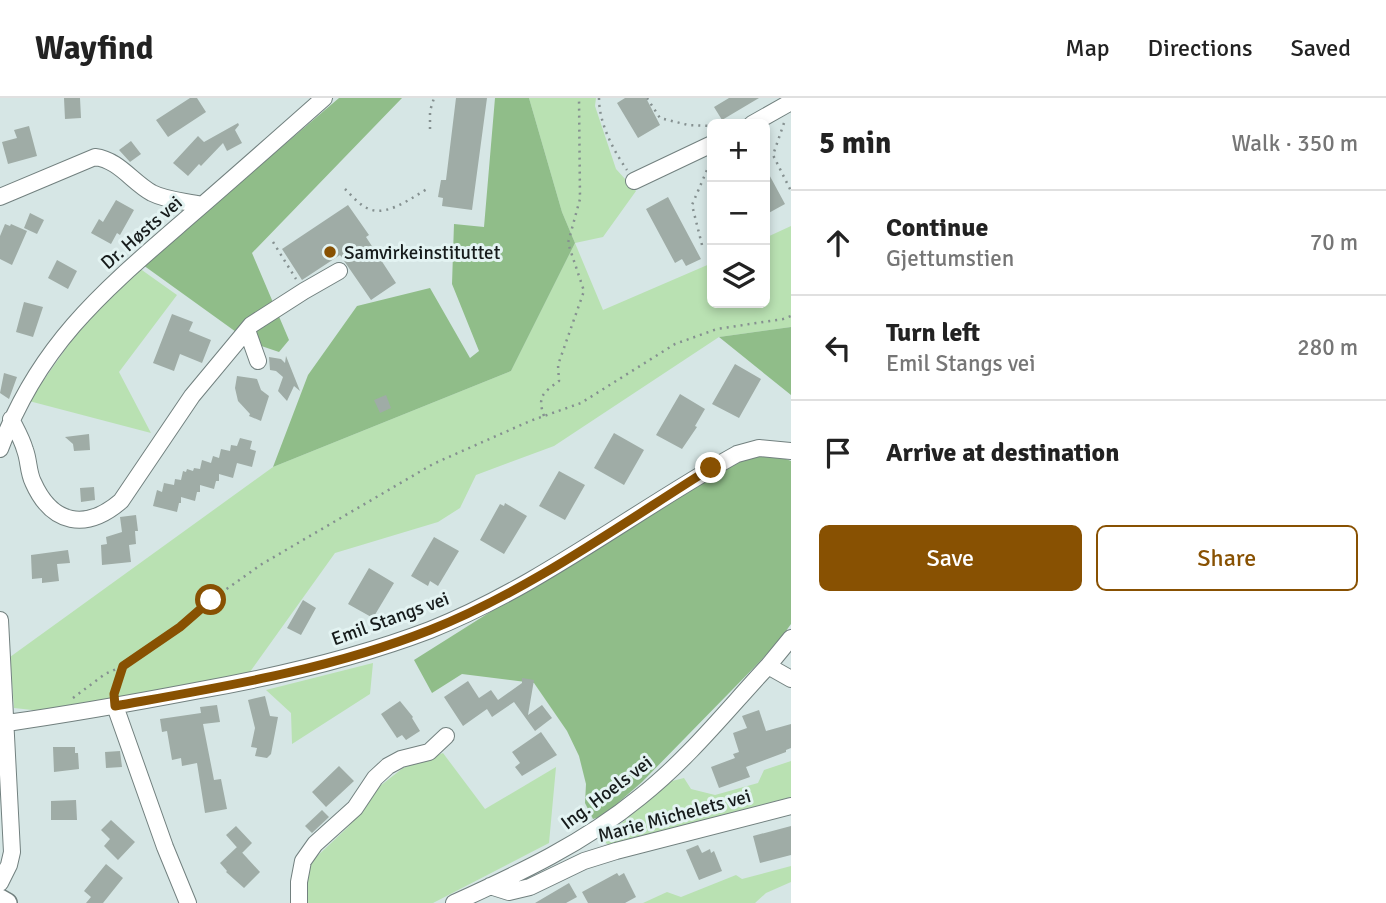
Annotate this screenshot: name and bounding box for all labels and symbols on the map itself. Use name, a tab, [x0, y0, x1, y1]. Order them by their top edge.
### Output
street label: Dr. Høsts vei	[96, 191, 187, 275]
place label: Samvirkeinstituttet	[344, 241, 501, 265]
marker: Samvirkeinstituttet	[322, 244, 338, 260]
route end	[695, 452, 726, 483]
route start	[195, 584, 226, 615]
street label: Emil Stangs vei	[328, 587, 453, 651]
street label: Ing. Hoels vei	[556, 751, 657, 835]
street label: Marie Michelets vei	[595, 784, 753, 848]

